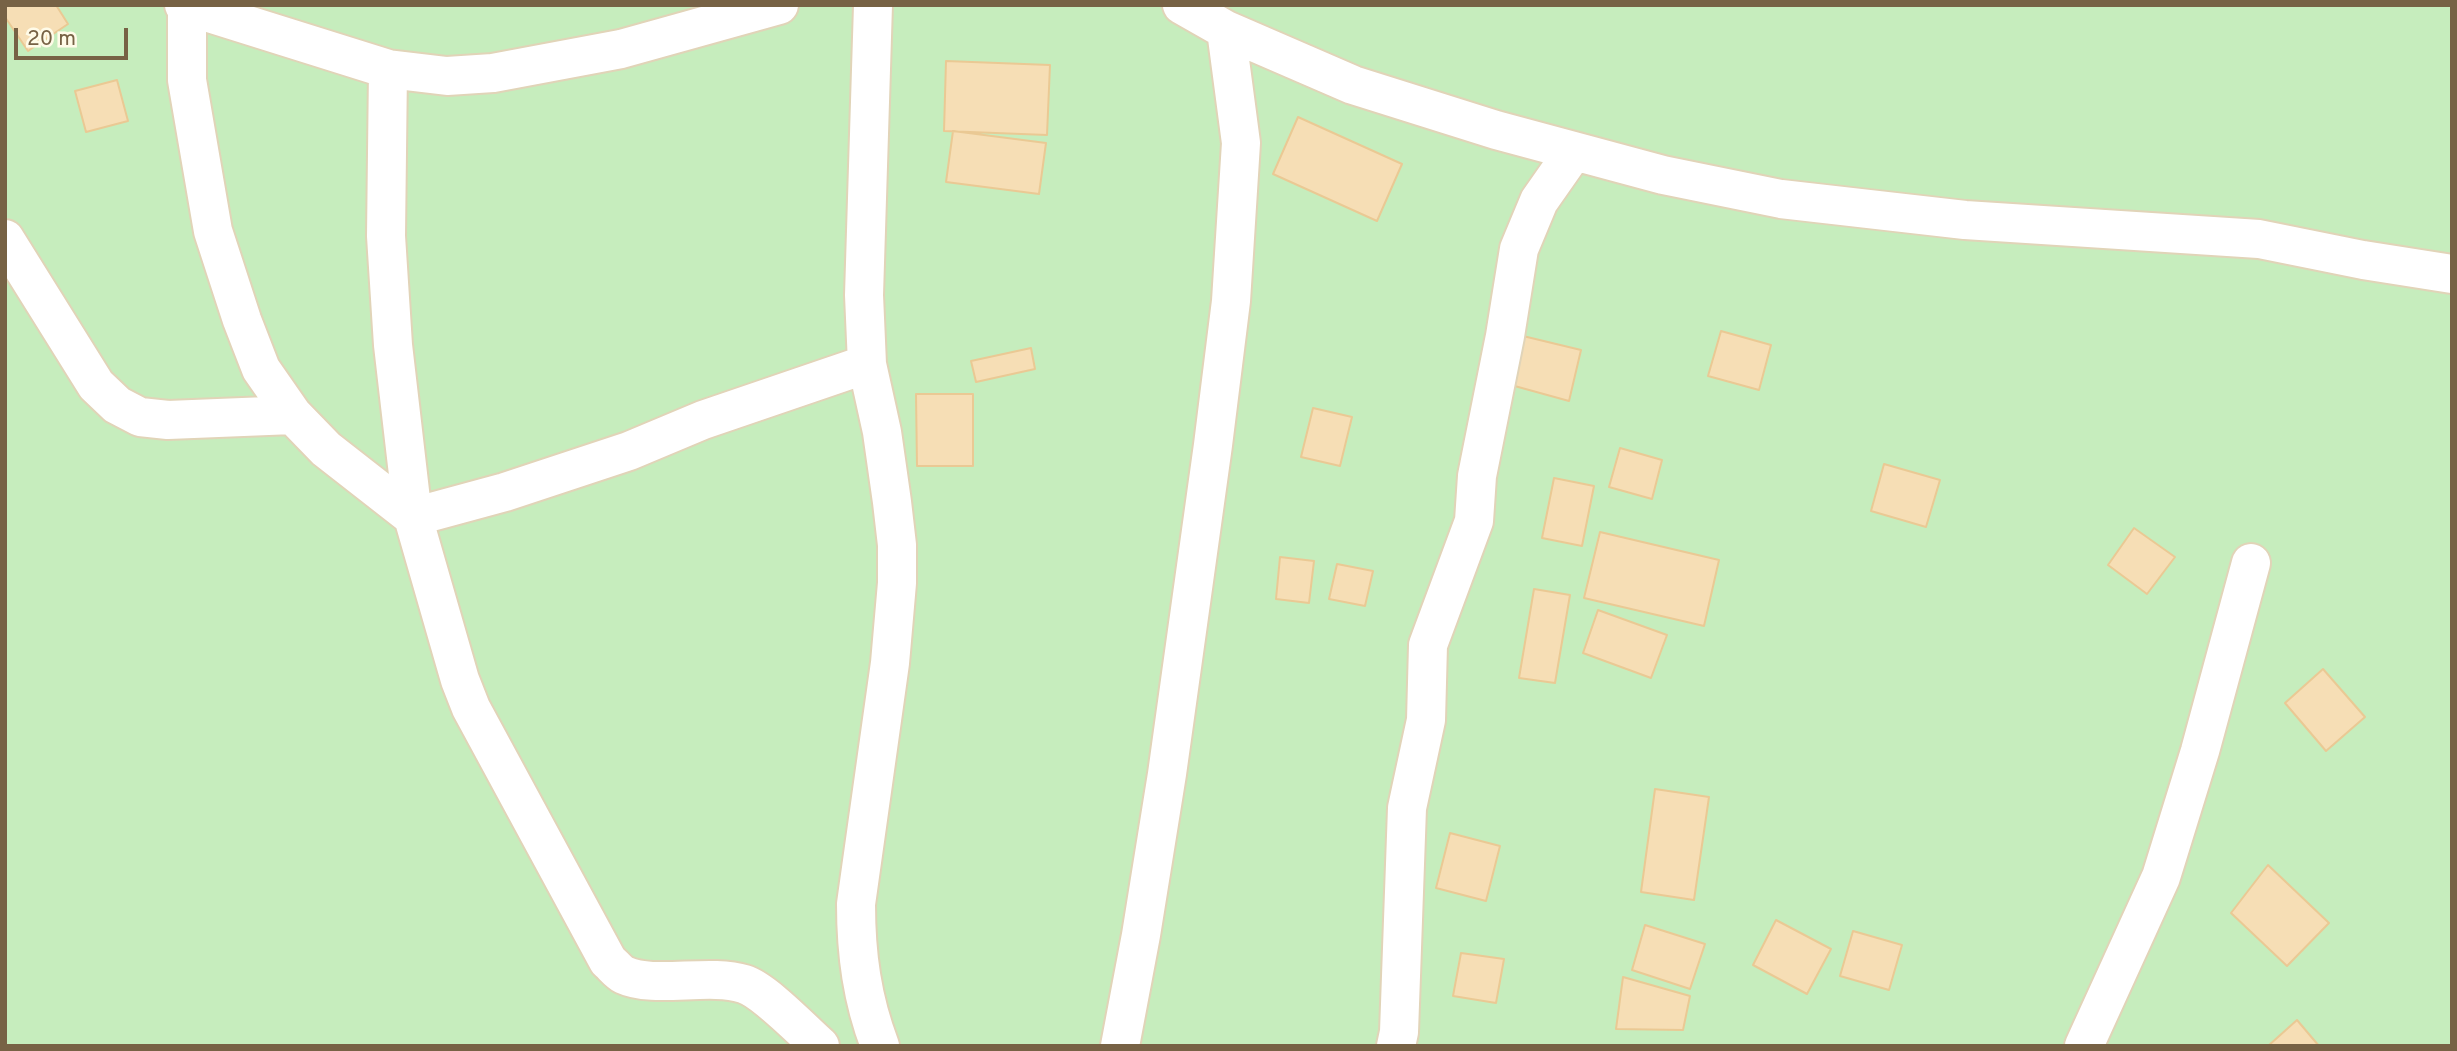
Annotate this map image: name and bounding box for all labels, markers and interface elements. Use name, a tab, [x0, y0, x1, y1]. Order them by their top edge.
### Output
scale bar	[18, 14, 131, 58]
text: 20 m	[27, 26, 76, 53]

